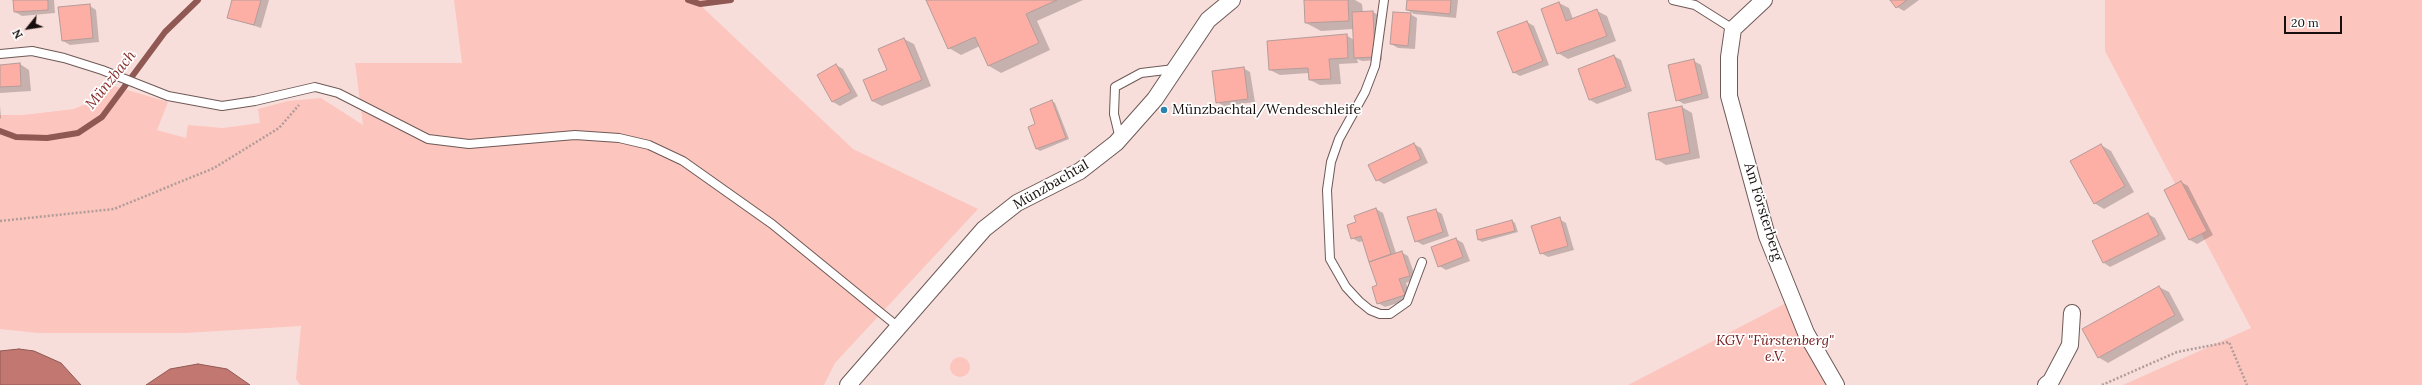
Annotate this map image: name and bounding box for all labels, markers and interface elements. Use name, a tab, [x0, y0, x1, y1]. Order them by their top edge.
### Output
north arrow	[8, 8, 48, 48]
scale bar	[2286, 8, 2344, 34]
text: 20 m	[2291, 15, 2319, 30]
text: N	[9, 27, 26, 41]
water label: Münzbach	[82, 47, 140, 113]
place label: Münzbachtal/Wendeschleife	[1172, 102, 1361, 118]
marker: Münzbachtal/Wendeschleife	[1159, 105, 1169, 115]
street label: Münzbachtal	[1010, 157, 1092, 213]
street label: Am Försterberg	[1740, 161, 1786, 263]
park label: KGV "Fürstenberg" e.V.	[1716, 333, 1834, 366]

